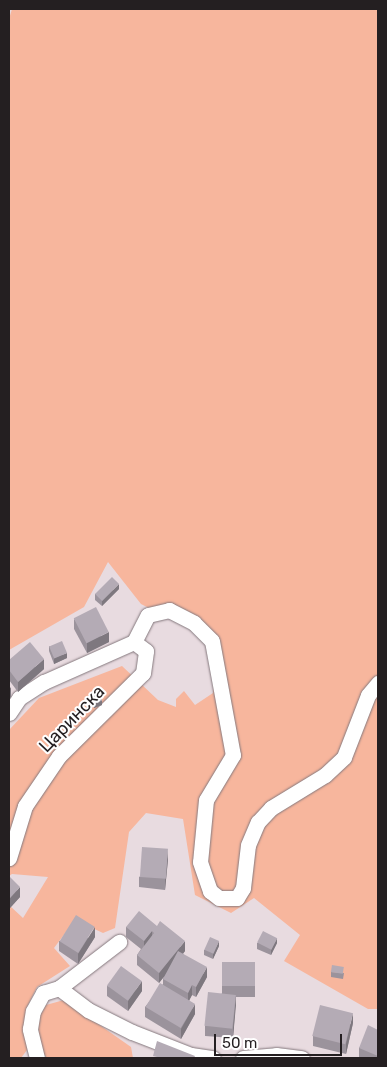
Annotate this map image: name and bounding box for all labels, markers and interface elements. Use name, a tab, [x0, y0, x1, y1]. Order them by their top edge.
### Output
street label: Царинска	[35, 681, 109, 757]
scale bar	[217, 1024, 344, 1056]
text: 50 m	[222, 1034, 257, 1052]

